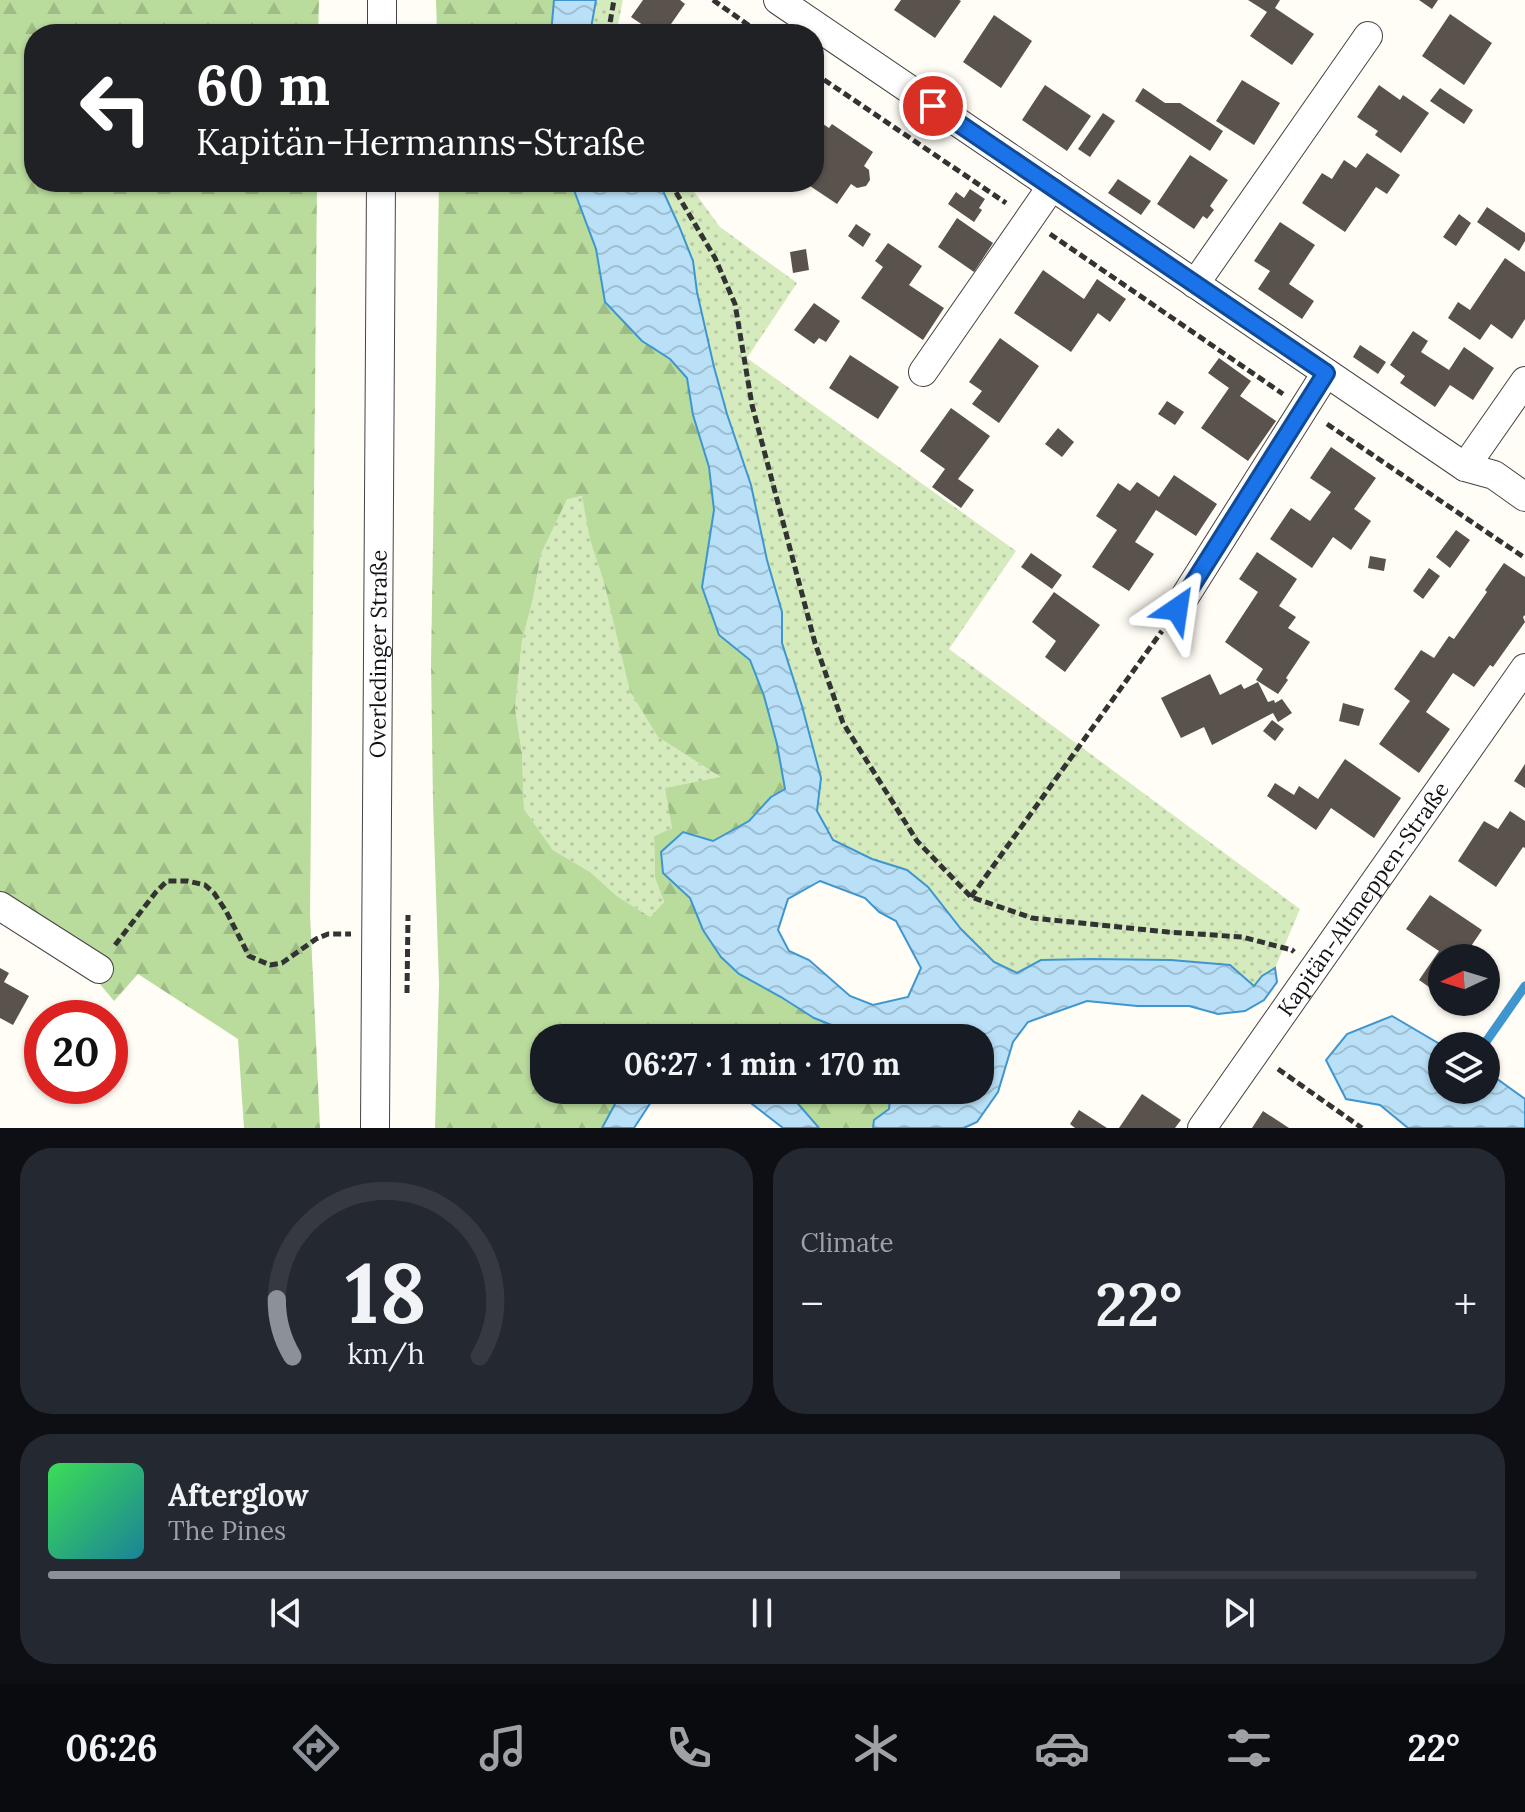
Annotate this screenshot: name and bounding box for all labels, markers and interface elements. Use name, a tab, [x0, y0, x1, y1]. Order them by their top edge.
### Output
text: 60 m	[196, 49, 330, 120]
icon: left	[64, 56, 168, 160]
pin	[899, 72, 967, 140]
icon: arrive	[911, 84, 955, 128]
text: Kapitän-Hermanns-Straße	[196, 119, 646, 165]
street label: Overledinger Straße	[363, 550, 393, 758]
position arrow	[1135, 567, 1219, 651]
street label: Kapitän-Altmeppen-Straße	[1271, 776, 1455, 1022]
north arrow	[1428, 944, 1500, 1016]
map controls	[1428, 944, 1500, 1104]
speed limit sign: 20	[24, 1000, 128, 1104]
button: layers	[1428, 1032, 1500, 1104]
text: 06:27 · 1 min · 170 m	[624, 1045, 900, 1083]
text: Climate	[801, 1226, 894, 1259]
text: 18	[346, 1239, 427, 1346]
text: 22°	[1095, 1266, 1182, 1342]
text: −	[801, 1276, 824, 1332]
text: +	[1454, 1276, 1477, 1332]
text: km/h	[348, 1335, 425, 1372]
text: Afterglow	[168, 1476, 309, 1514]
text: The Pines	[168, 1514, 286, 1547]
icon: previous	[264, 1591, 308, 1635]
icon: pause	[740, 1591, 784, 1635]
icon: next	[1217, 1591, 1261, 1635]
icon: directions	[288, 1720, 344, 1776]
icon: music	[475, 1720, 531, 1776]
icon: phone	[661, 1720, 717, 1776]
icon: climate	[848, 1720, 904, 1776]
icon: car	[1034, 1720, 1090, 1776]
icon: filters	[1221, 1720, 1277, 1776]
text: 06:26	[65, 1725, 158, 1771]
text: 22°	[1408, 1725, 1460, 1771]

